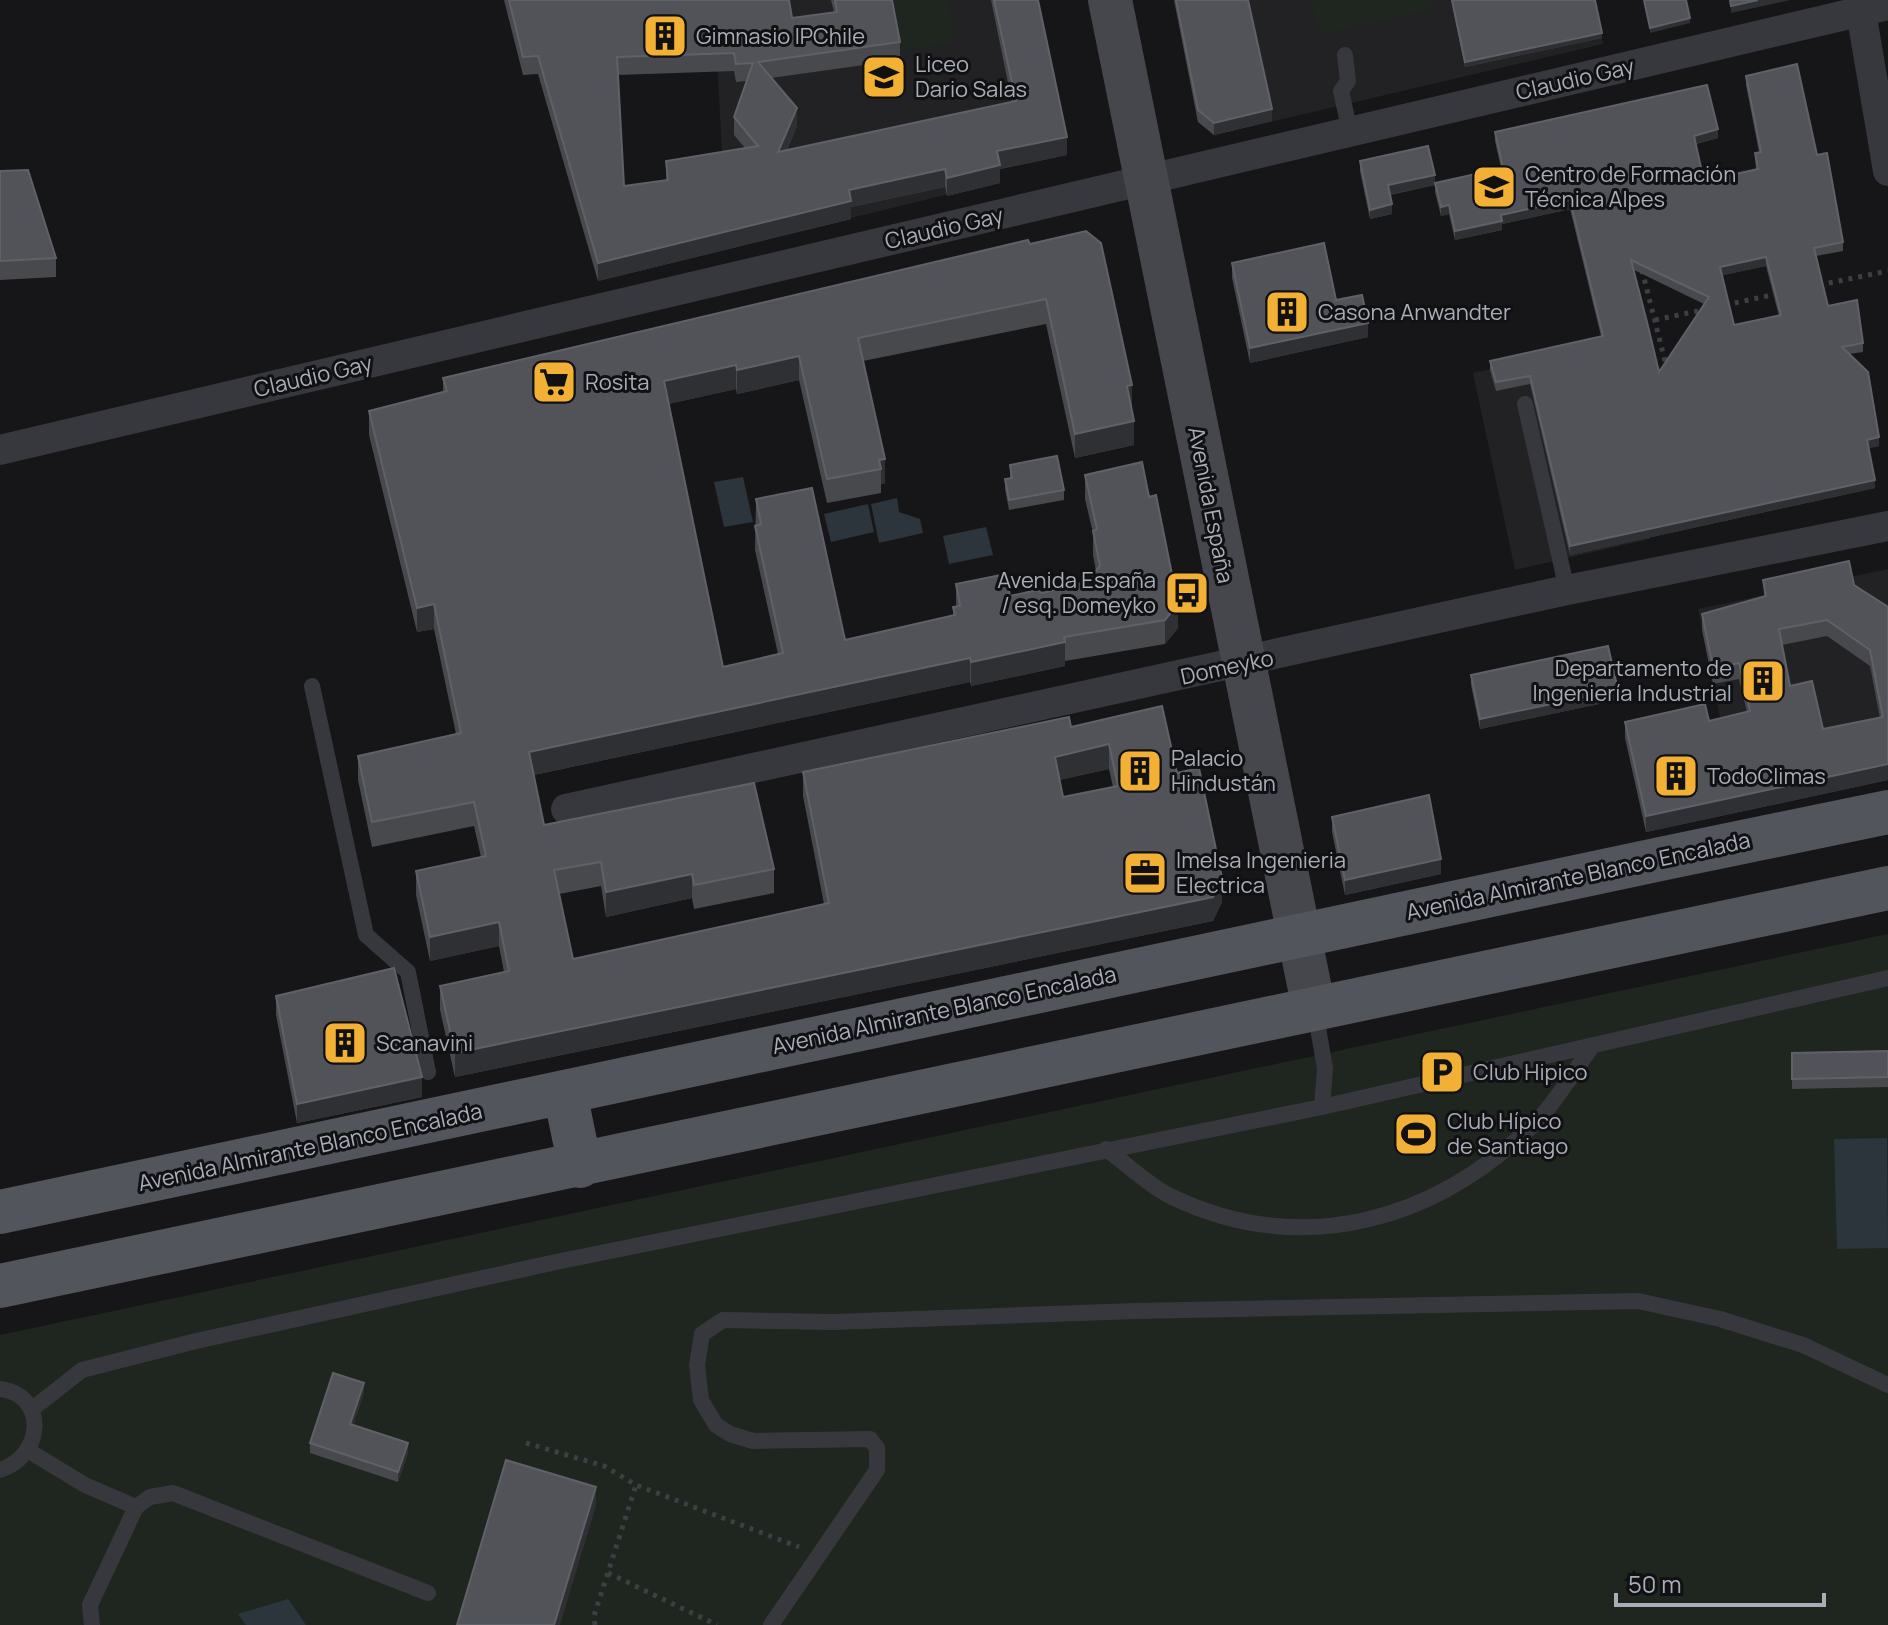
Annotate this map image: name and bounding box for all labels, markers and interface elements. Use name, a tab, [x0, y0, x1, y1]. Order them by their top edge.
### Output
building icon: Gimnasio IPChile	[641, 12, 689, 60]
place label: Gimnasio IPChile	[696, 21, 865, 51]
place label: Liceo Dario Salas	[915, 49, 1027, 104]
street label: Claudio Gay	[1513, 51, 1637, 107]
school or university icon: Liceo Dario Salas	[860, 53, 908, 101]
place label: Centro de Formación Técnica Alpes	[1525, 159, 1736, 214]
school or university icon: Centro de Formación Técnica Alpes	[1470, 163, 1518, 211]
street label: Claudio Gay	[882, 200, 1006, 256]
building icon: Casona Anwandter	[1263, 288, 1311, 336]
place label: Casona Anwandter	[1318, 297, 1511, 327]
street label: Claudio Gay	[251, 348, 375, 404]
supermarket icon: Rosita	[530, 358, 578, 406]
place label: Rosita	[585, 367, 650, 397]
street label: Avenida España	[1181, 424, 1241, 586]
place label: Avenida España / esq. Domeyko	[997, 565, 1156, 620]
bus stop icon: Avenida España / esq. Domeyko	[1163, 569, 1211, 617]
street label: Domeyko	[1178, 643, 1276, 691]
place label: Departamento de Ingeniería Industrial	[1532, 653, 1732, 708]
building icon: Departamento de Ingeniería Industrial	[1739, 657, 1787, 705]
place label: Palacio Hindustán	[1171, 743, 1276, 798]
building icon: Palacio Hindustán	[1116, 747, 1164, 795]
building icon: TodoClimas	[1652, 752, 1700, 800]
place label: TodoClimas	[1707, 761, 1826, 791]
street label: Avenida Almirante Blanco Encalada	[1403, 825, 1753, 927]
place label: Imelsa Ingenieria Electrica	[1176, 845, 1346, 900]
office icon: Imelsa Ingenieria Electrica	[1121, 849, 1169, 897]
street label: Avenida Almirante Blanco Encalada	[769, 959, 1119, 1061]
building icon: Scanavini	[321, 1019, 369, 1067]
place label: Scanavini	[376, 1028, 473, 1058]
parking icon: Club Hipico	[1418, 1048, 1466, 1096]
place label: Club Hipico	[1473, 1057, 1588, 1087]
street label: Avenida Almirante Blanco Encalada	[135, 1096, 485, 1198]
place label: Club Hípico de Santiago	[1447, 1106, 1568, 1161]
sports icon: Club Hípico de Santiago	[1392, 1110, 1440, 1158]
scale bar	[1616, 1557, 1824, 1607]
text: 50 m	[1628, 1567, 1682, 1600]

